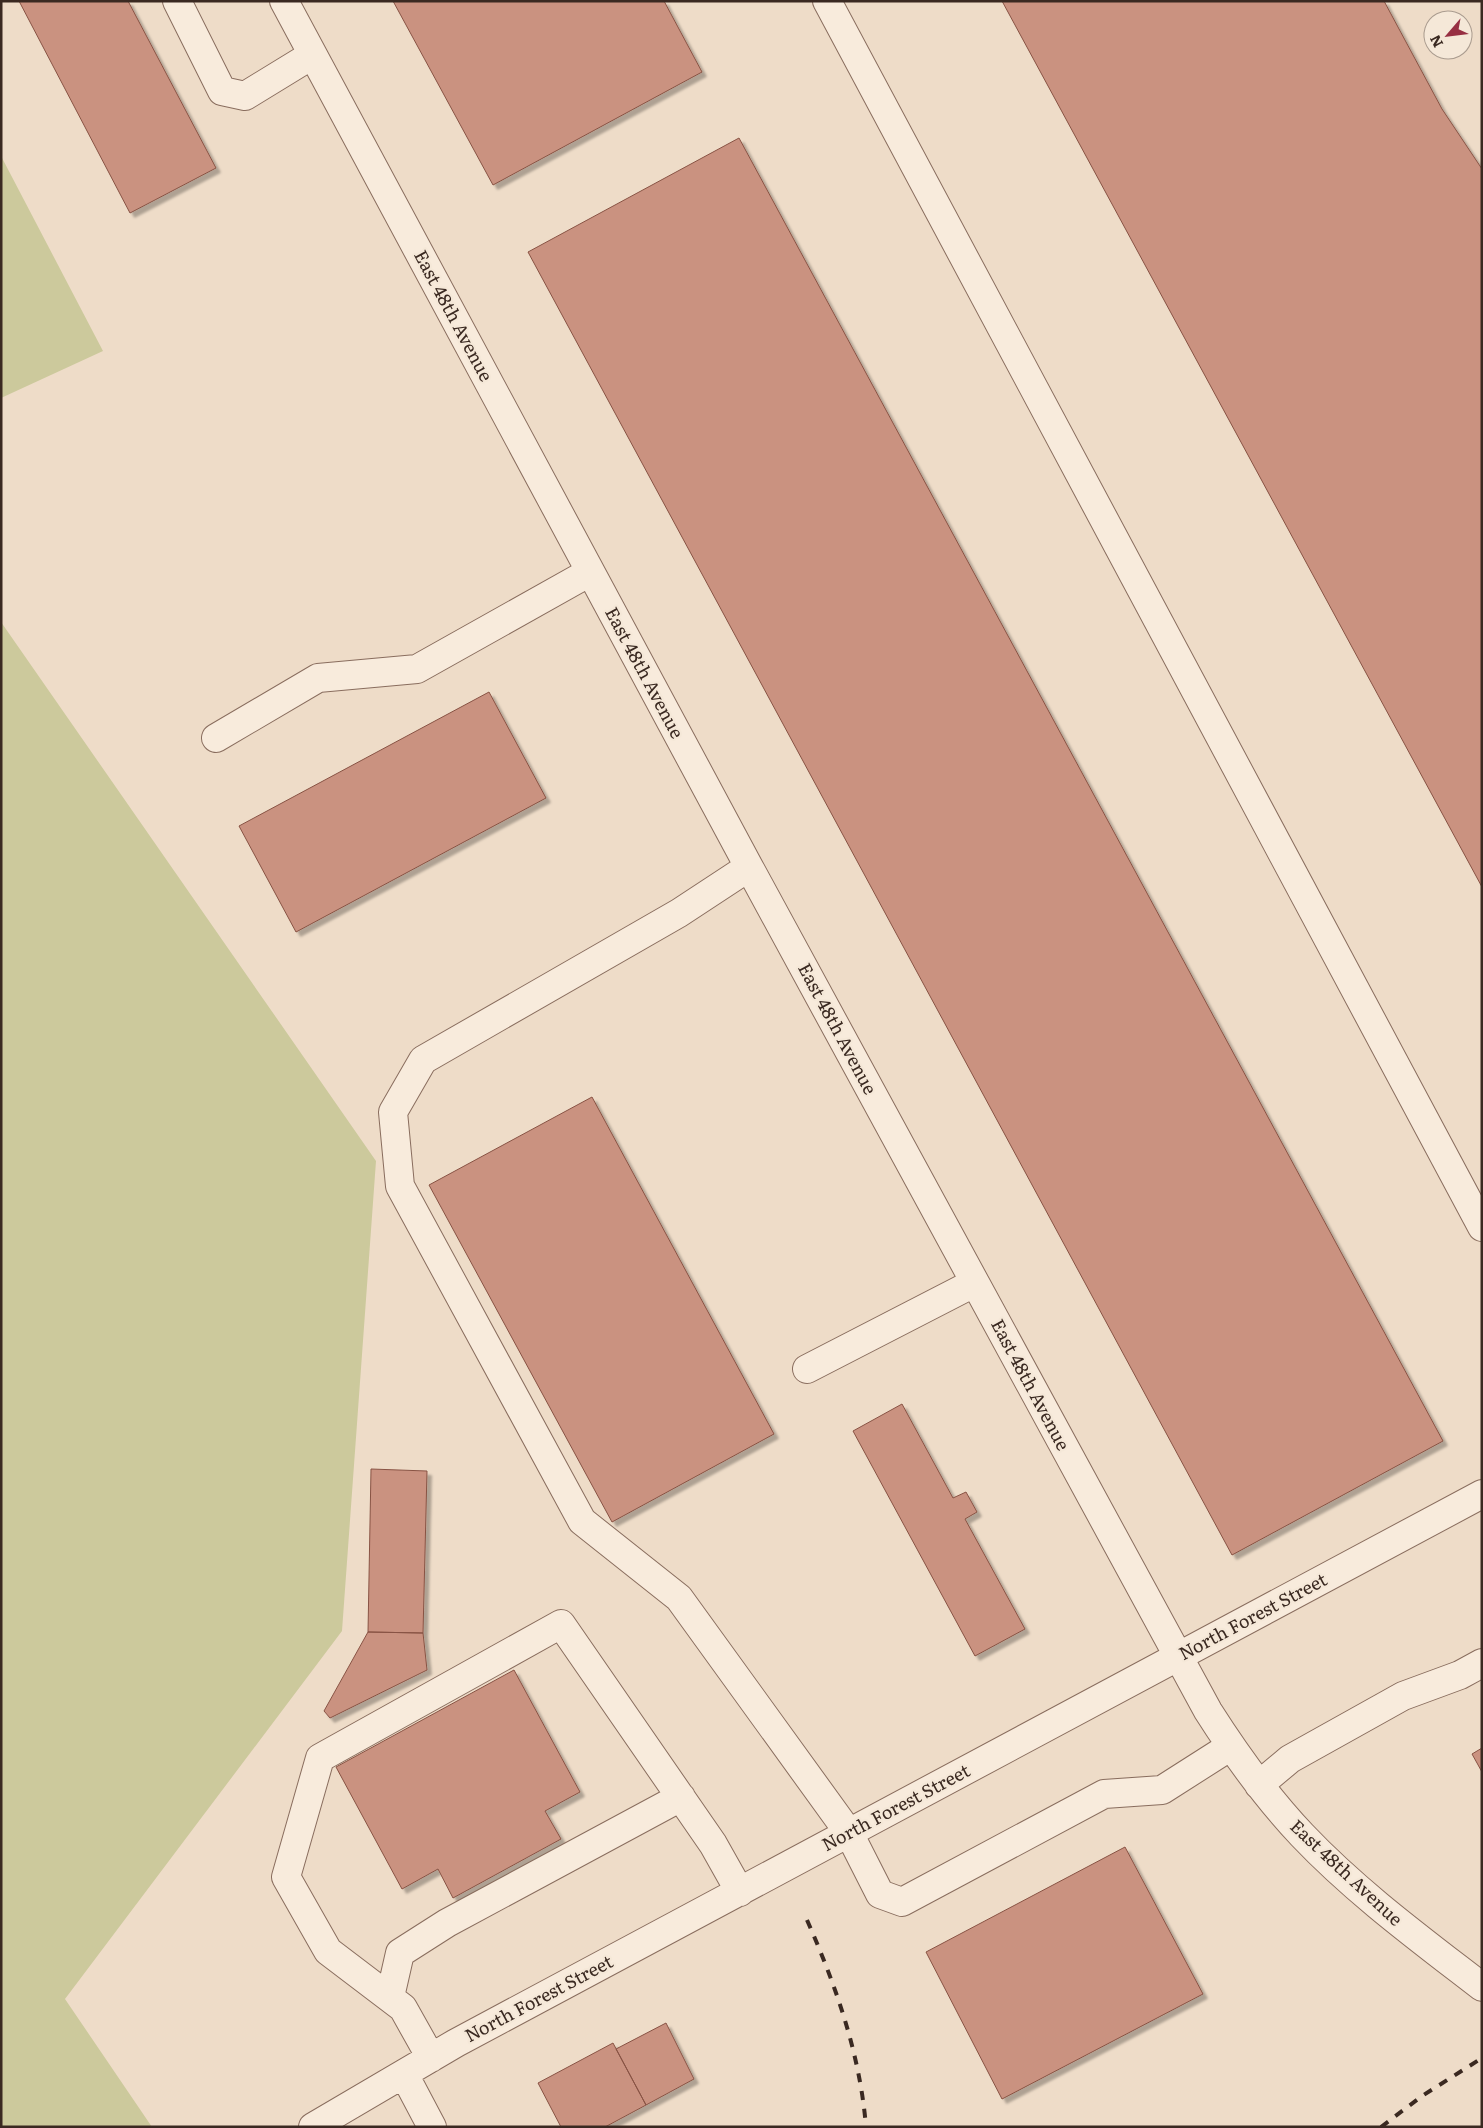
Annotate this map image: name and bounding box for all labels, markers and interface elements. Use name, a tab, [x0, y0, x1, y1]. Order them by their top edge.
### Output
north arrow	[1423, 10, 1473, 60]
text: N	[1424, 31, 1447, 51]
street label: East 48th Avenue	[408, 245, 500, 386]
street label: East 48th Avenue	[599, 602, 691, 743]
street label: East 48th Avenue	[792, 958, 884, 1099]
street label: East 48th Avenue	[985, 1314, 1077, 1455]
street label: North Forest Street	[1173, 1565, 1332, 1666]
street label: North Forest Street	[816, 1756, 975, 1857]
street label: East 48th Avenue	[1285, 1812, 1409, 1931]
street label: North Forest Street	[459, 1947, 618, 2048]

